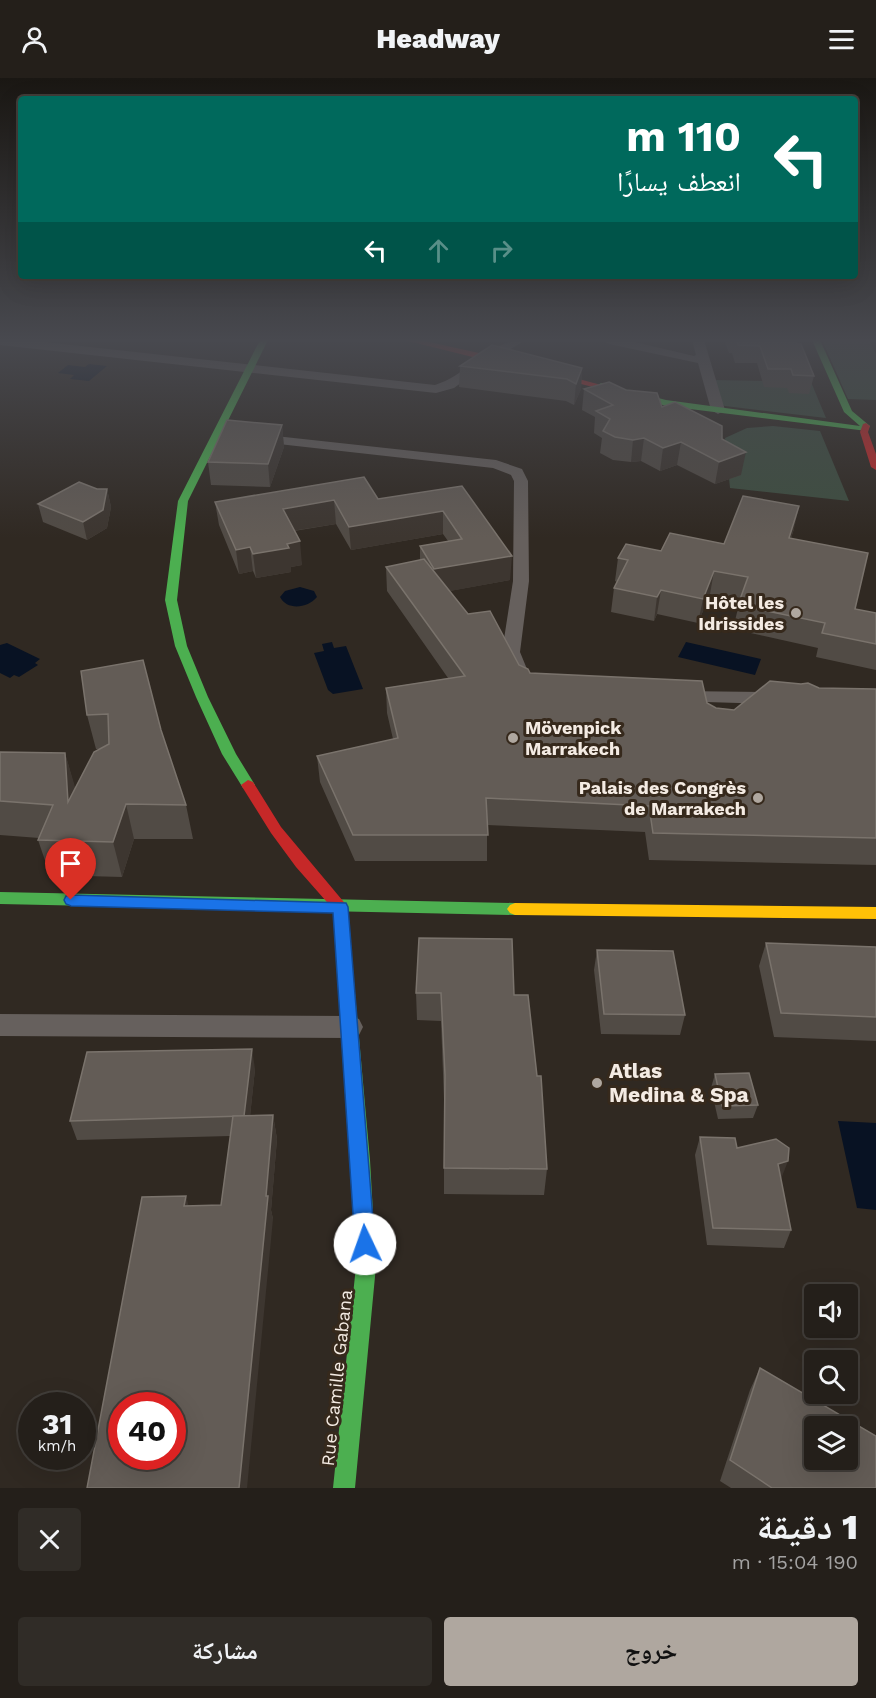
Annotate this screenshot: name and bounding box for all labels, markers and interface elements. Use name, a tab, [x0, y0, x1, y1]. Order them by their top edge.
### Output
icon: person	[18, 23, 51, 56]
text: Headway	[376, 23, 500, 55]
icon: menu	[825, 23, 858, 56]
text: 110 m	[626, 112, 741, 161]
icon: left	[762, 120, 840, 198]
text: انعطف يسارًا	[617, 166, 741, 198]
icon: left	[359, 234, 392, 267]
icon: ahead	[422, 234, 455, 267]
icon: right	[485, 234, 518, 267]
place label: Hôtel les Idrissides	[698, 592, 784, 634]
marker: Hôtel les Idrissides	[789, 606, 803, 620]
place label: Mövenpick Marrakech	[525, 717, 622, 759]
marker: Mövenpick Marrakech	[506, 731, 520, 745]
place label: Palais des Congrès de Marrakech	[579, 777, 746, 819]
marker: Palais des Congrès de Marrakech	[751, 791, 765, 805]
pin	[45, 838, 96, 900]
icon: arrive	[54, 847, 87, 880]
place label: Atlas Medina & Spa	[609, 1058, 750, 1107]
marker: Atlas Medina & Spa	[590, 1076, 604, 1090]
position arrow	[333, 1212, 397, 1276]
map controls	[804, 1284, 858, 1470]
button: sound	[804, 1284, 858, 1338]
street label: Rue Camille Gabana	[317, 1289, 356, 1467]
button: search	[804, 1350, 858, 1404]
speed limit sign: 40	[108, 1392, 186, 1470]
text: 31	[42, 1406, 72, 1441]
button: layers	[804, 1416, 858, 1470]
text: km/h	[38, 1437, 76, 1455]
text: 1 دقيقة	[757, 1506, 858, 1548]
button: close	[18, 1508, 81, 1571]
text: 190 m · 15:04	[732, 1550, 858, 1574]
button: مشاركة	[18, 1617, 432, 1686]
button: خروج	[444, 1617, 858, 1686]

